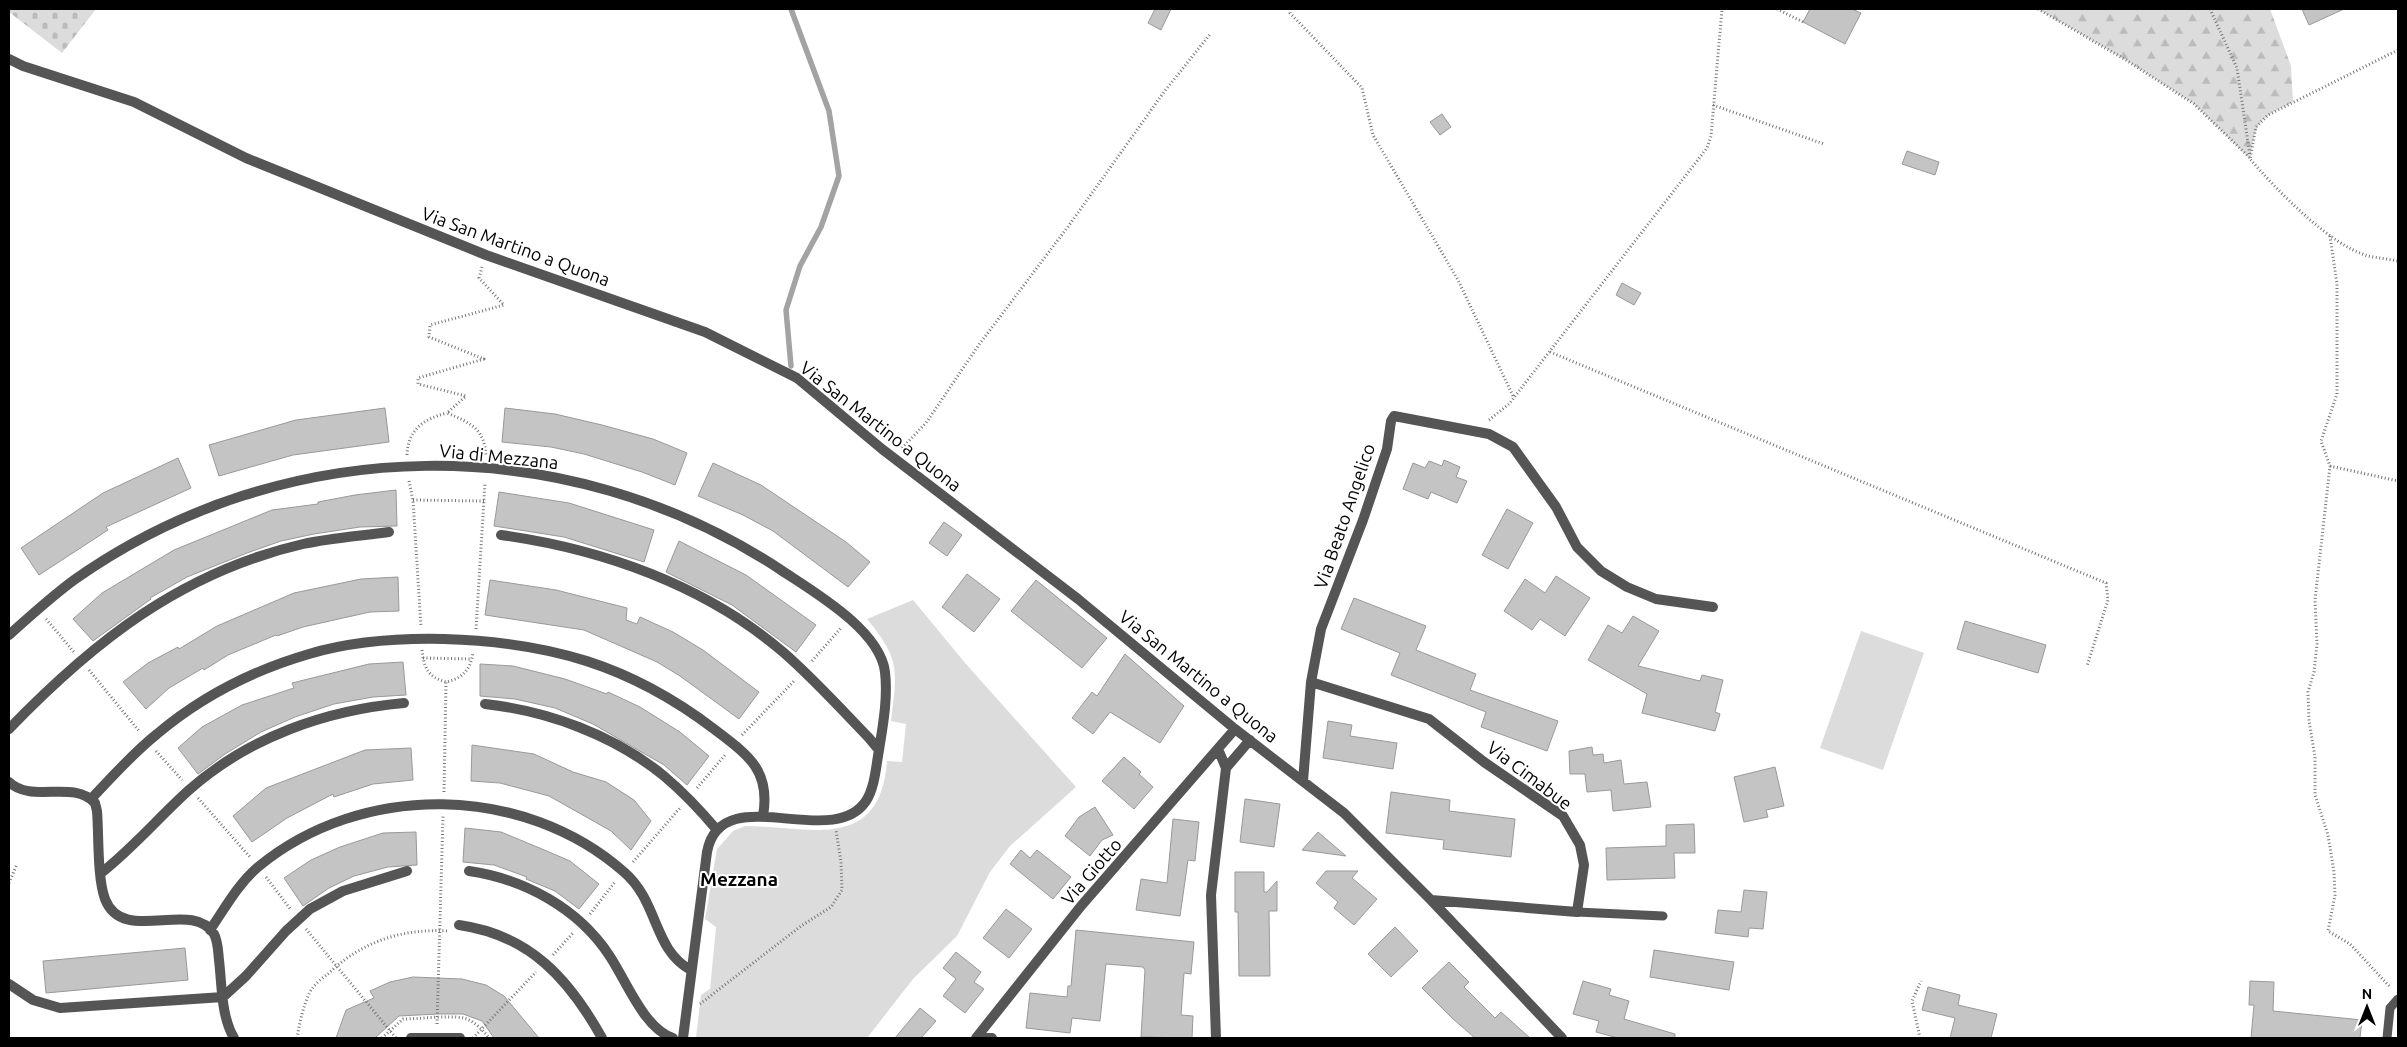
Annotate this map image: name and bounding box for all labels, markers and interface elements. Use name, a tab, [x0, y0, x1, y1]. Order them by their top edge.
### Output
street label: Via San Martino a Quona	[419, 203, 613, 290]
street label: Via San Martino a Quona	[796, 357, 965, 496]
street label: Via di Mezzana	[438, 440, 560, 472]
street label: Via Beato Angelico	[1310, 441, 1378, 591]
street label: Via San Martino a Quona	[1115, 606, 1282, 747]
street label: Via Cimabue	[1484, 737, 1576, 813]
street label: Via Giotto	[1057, 834, 1125, 908]
district label: Mezzana	[700, 868, 778, 890]
north arrow	[2342, 982, 2392, 1032]
text: N	[2362, 986, 2372, 1002]

